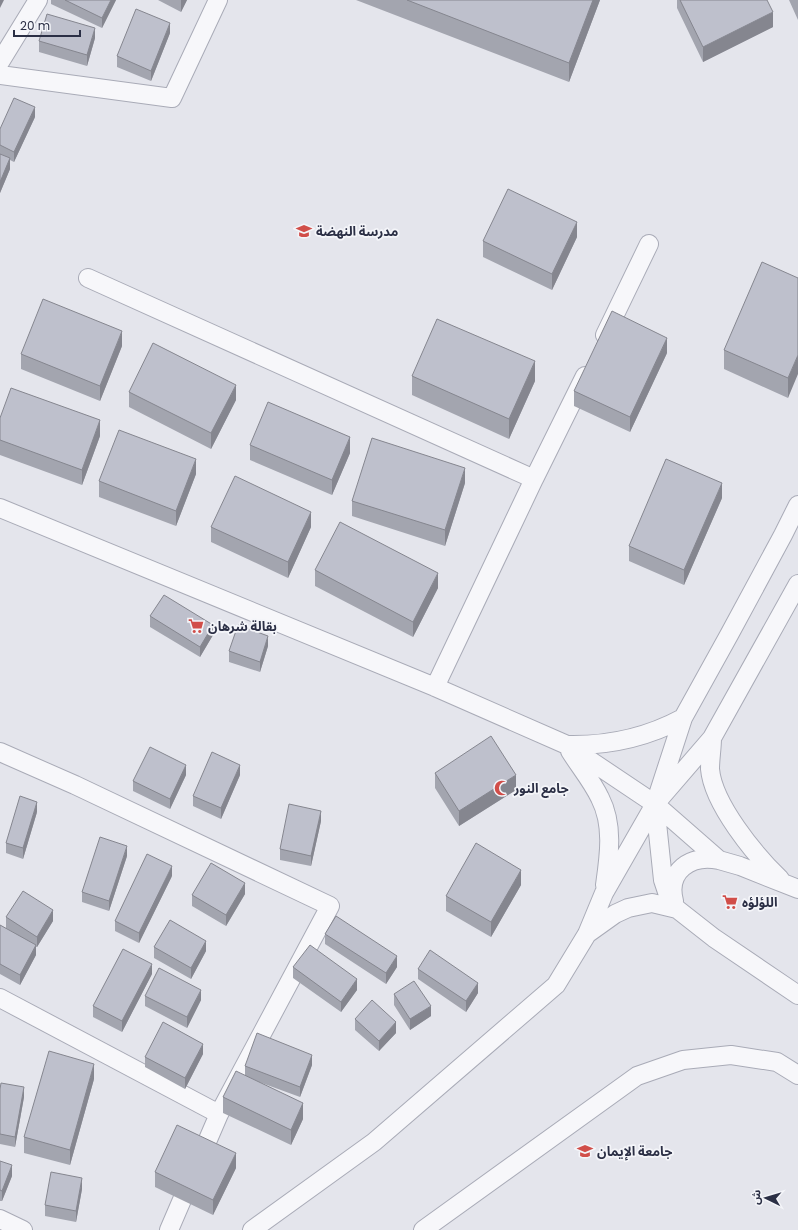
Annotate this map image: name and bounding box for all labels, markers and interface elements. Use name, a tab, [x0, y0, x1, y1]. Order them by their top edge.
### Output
scale bar	[14, 12, 80, 38]
text: 20 m	[20, 17, 50, 34]
school or university icon: مدرسة النهضة	[295, 222, 313, 240]
place label: مدرسة النهضة	[316, 222, 398, 241]
supermarket icon: بقالة شرهان	[187, 617, 205, 635]
place label: بقالة شرهان	[208, 617, 277, 636]
mosque icon: جامع النور	[493, 779, 511, 797]
place label: جامع النور	[513, 779, 569, 798]
supermarket icon: اللؤلؤه	[721, 893, 739, 911]
place label: اللؤلؤه	[742, 893, 778, 912]
school or university icon: جامعة الإيمان	[576, 1142, 594, 1160]
place label: جامعة الإيمان	[597, 1142, 672, 1161]
north arrow	[746, 1178, 786, 1218]
text: ش	[747, 1189, 765, 1205]

